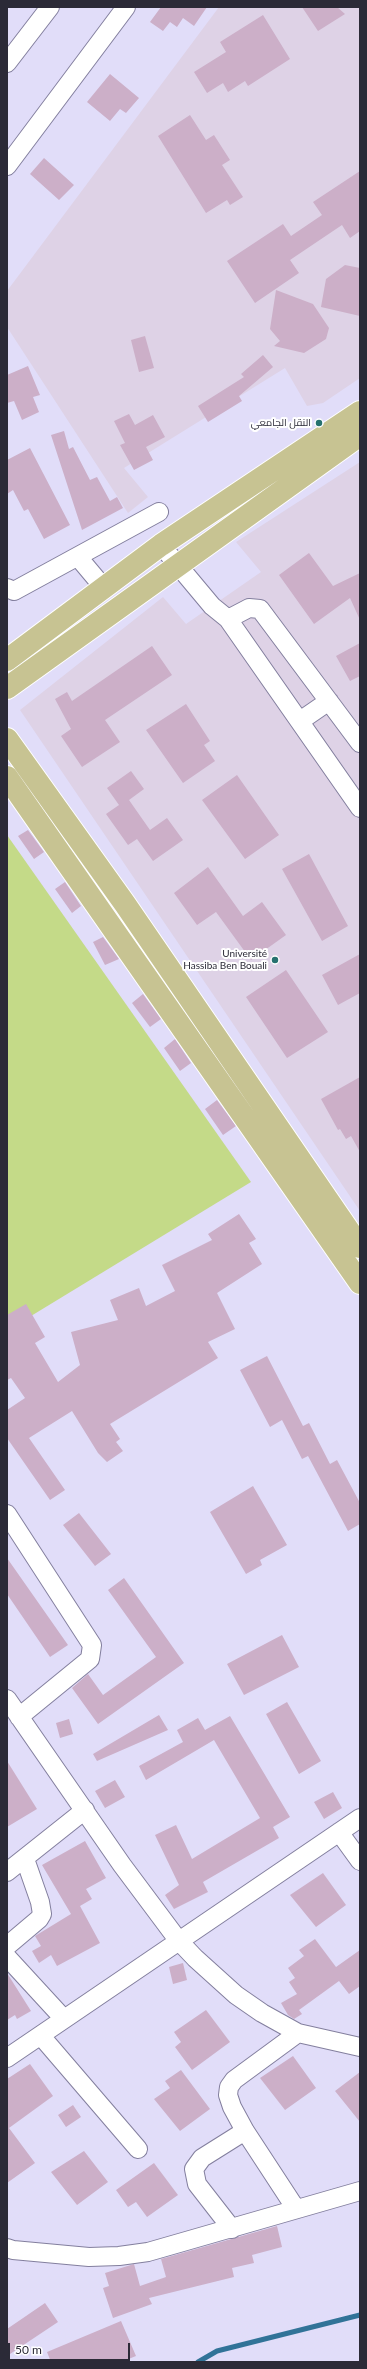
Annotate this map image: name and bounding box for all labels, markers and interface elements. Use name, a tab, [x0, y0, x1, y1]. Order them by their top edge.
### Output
place label: النقل الجامعي	[251, 417, 311, 429]
marker: النقل الجامعي	[314, 418, 324, 428]
place label: Université Hassiba Ben Bouali	[183, 948, 267, 972]
marker: Université Hassiba Ben Bouali	[270, 955, 280, 965]
scale bar	[10, 2335, 132, 2361]
text: 50 m	[15, 2342, 42, 2357]

